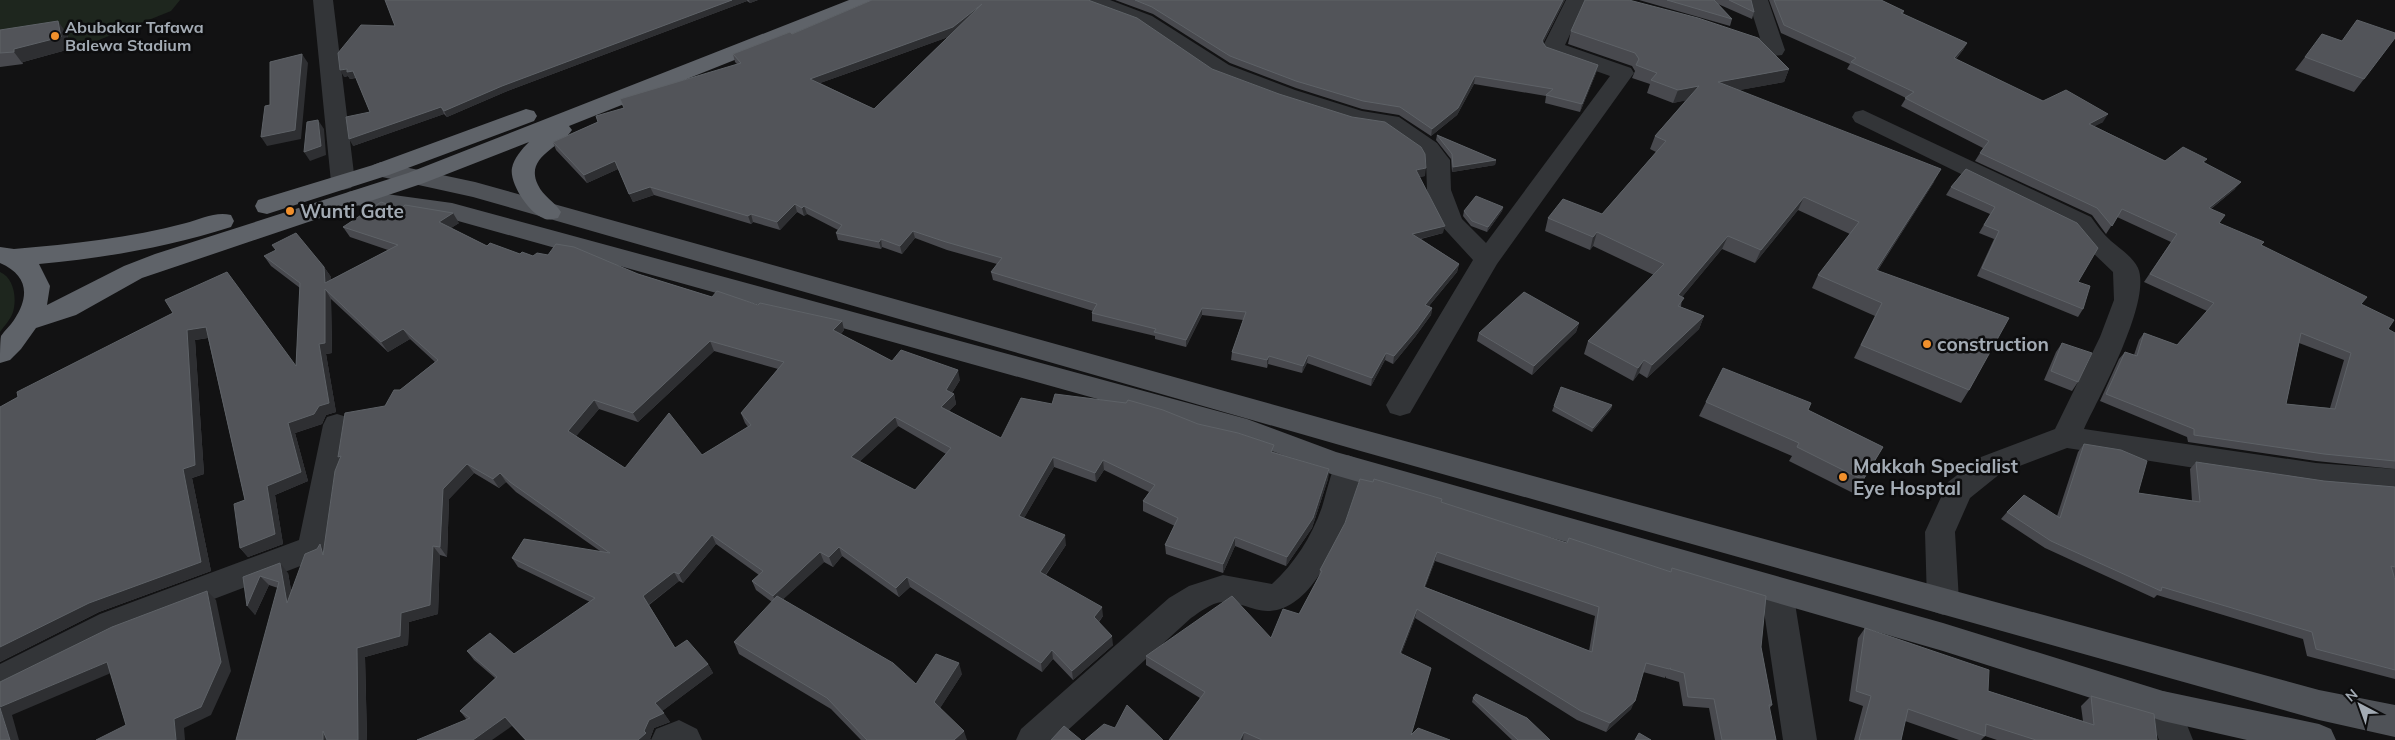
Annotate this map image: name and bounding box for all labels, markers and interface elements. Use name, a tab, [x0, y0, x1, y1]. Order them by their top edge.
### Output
place label: Abubakar Tafawa Balewa Stadium	[65, 17, 204, 55]
marker: Abubakar Tafawa Balewa Stadium	[49, 30, 61, 42]
place label: Wunti Gate	[300, 199, 404, 223]
marker: Wunti Gate	[284, 205, 296, 217]
place label: construction	[1937, 332, 2049, 356]
marker: construction	[1921, 338, 1933, 350]
place label: Makkah Specialist Eye Hosptal	[1853, 454, 2018, 500]
marker: Makkah Specialist Eye Hosptal	[1837, 471, 1849, 483]
north arrow	[2335, 680, 2385, 730]
text: N	[2342, 685, 2361, 705]

